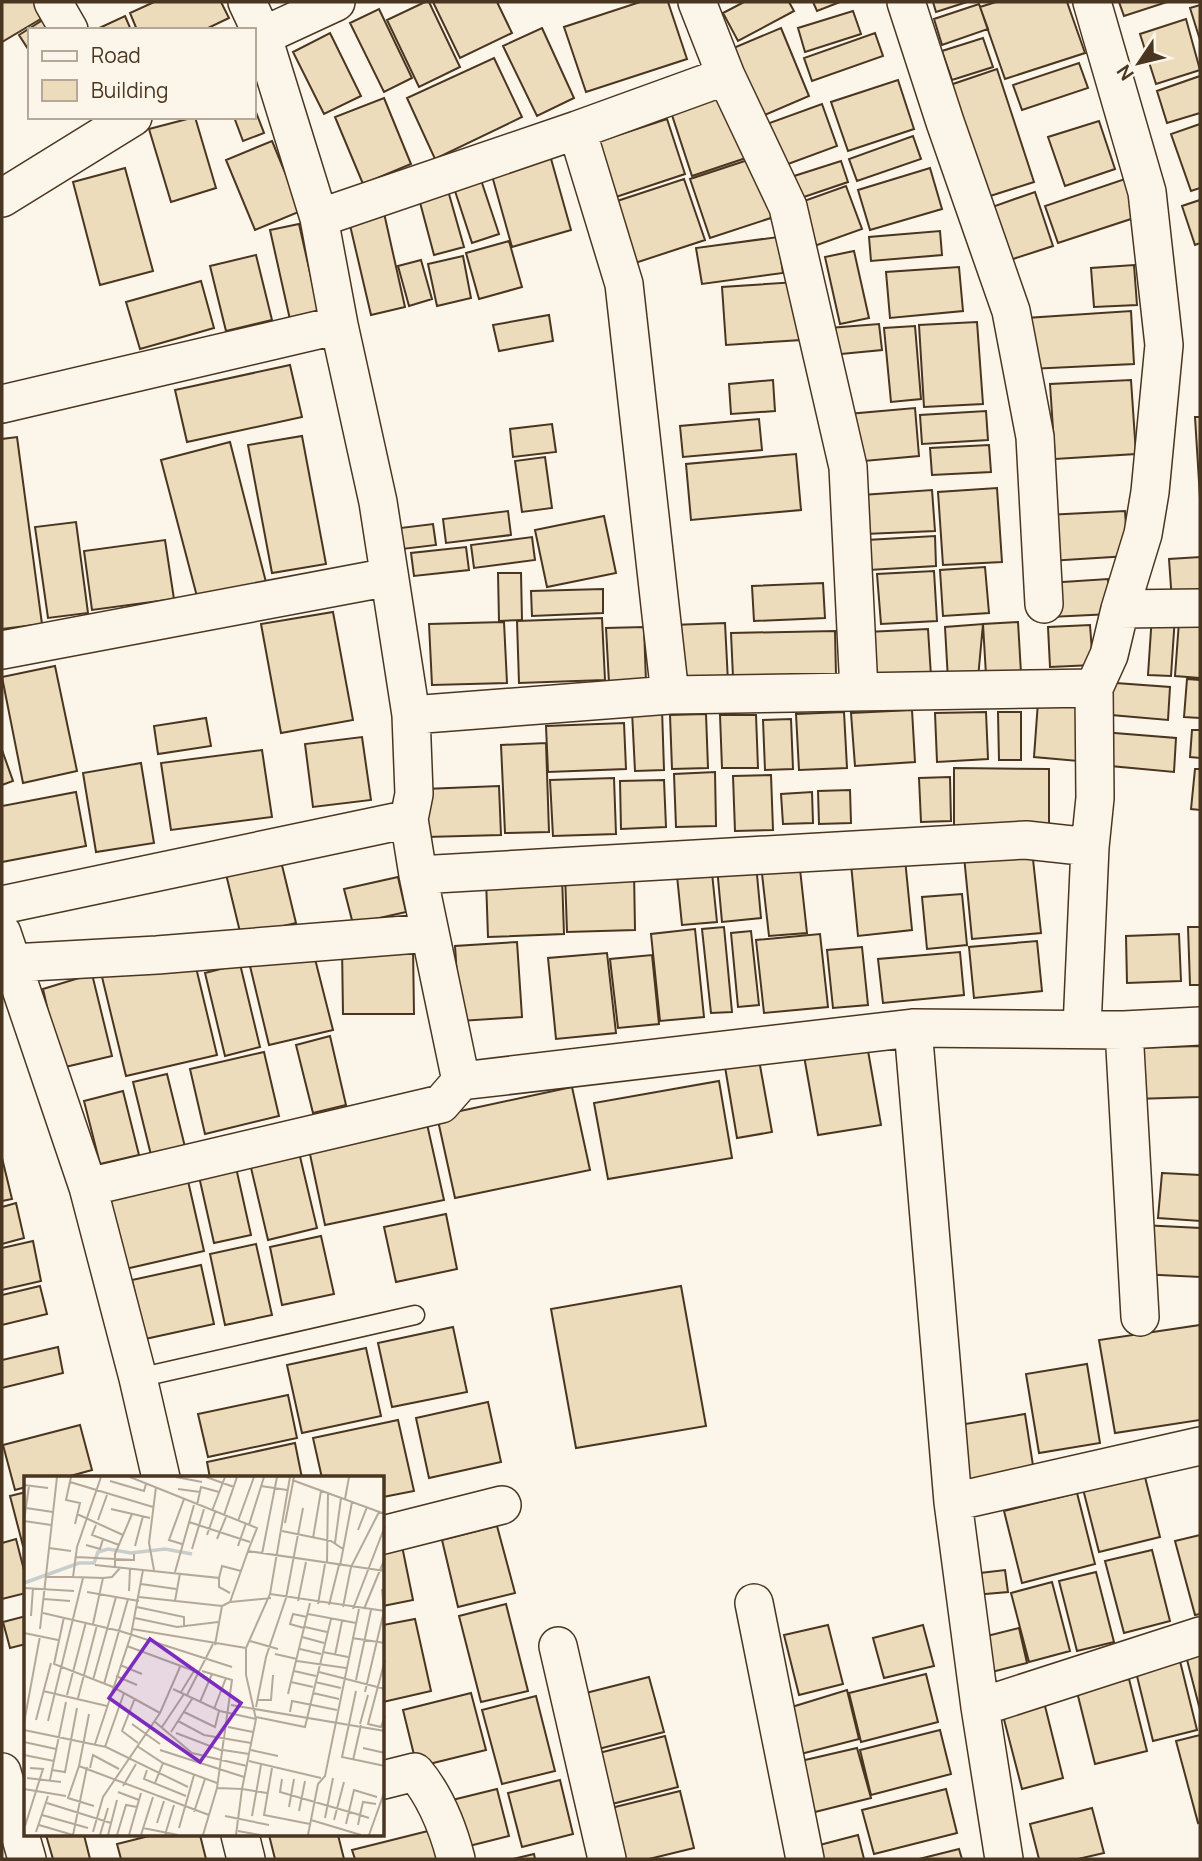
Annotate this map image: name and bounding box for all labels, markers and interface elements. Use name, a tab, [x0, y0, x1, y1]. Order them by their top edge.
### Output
legend	[28, 28, 256, 119]
north arrow	[1104, 28, 1174, 98]
text: Road	[91, 41, 141, 69]
text: N	[1111, 60, 1140, 86]
text: Building	[91, 76, 168, 104]
inset map	[24, 1476, 385, 1836]

